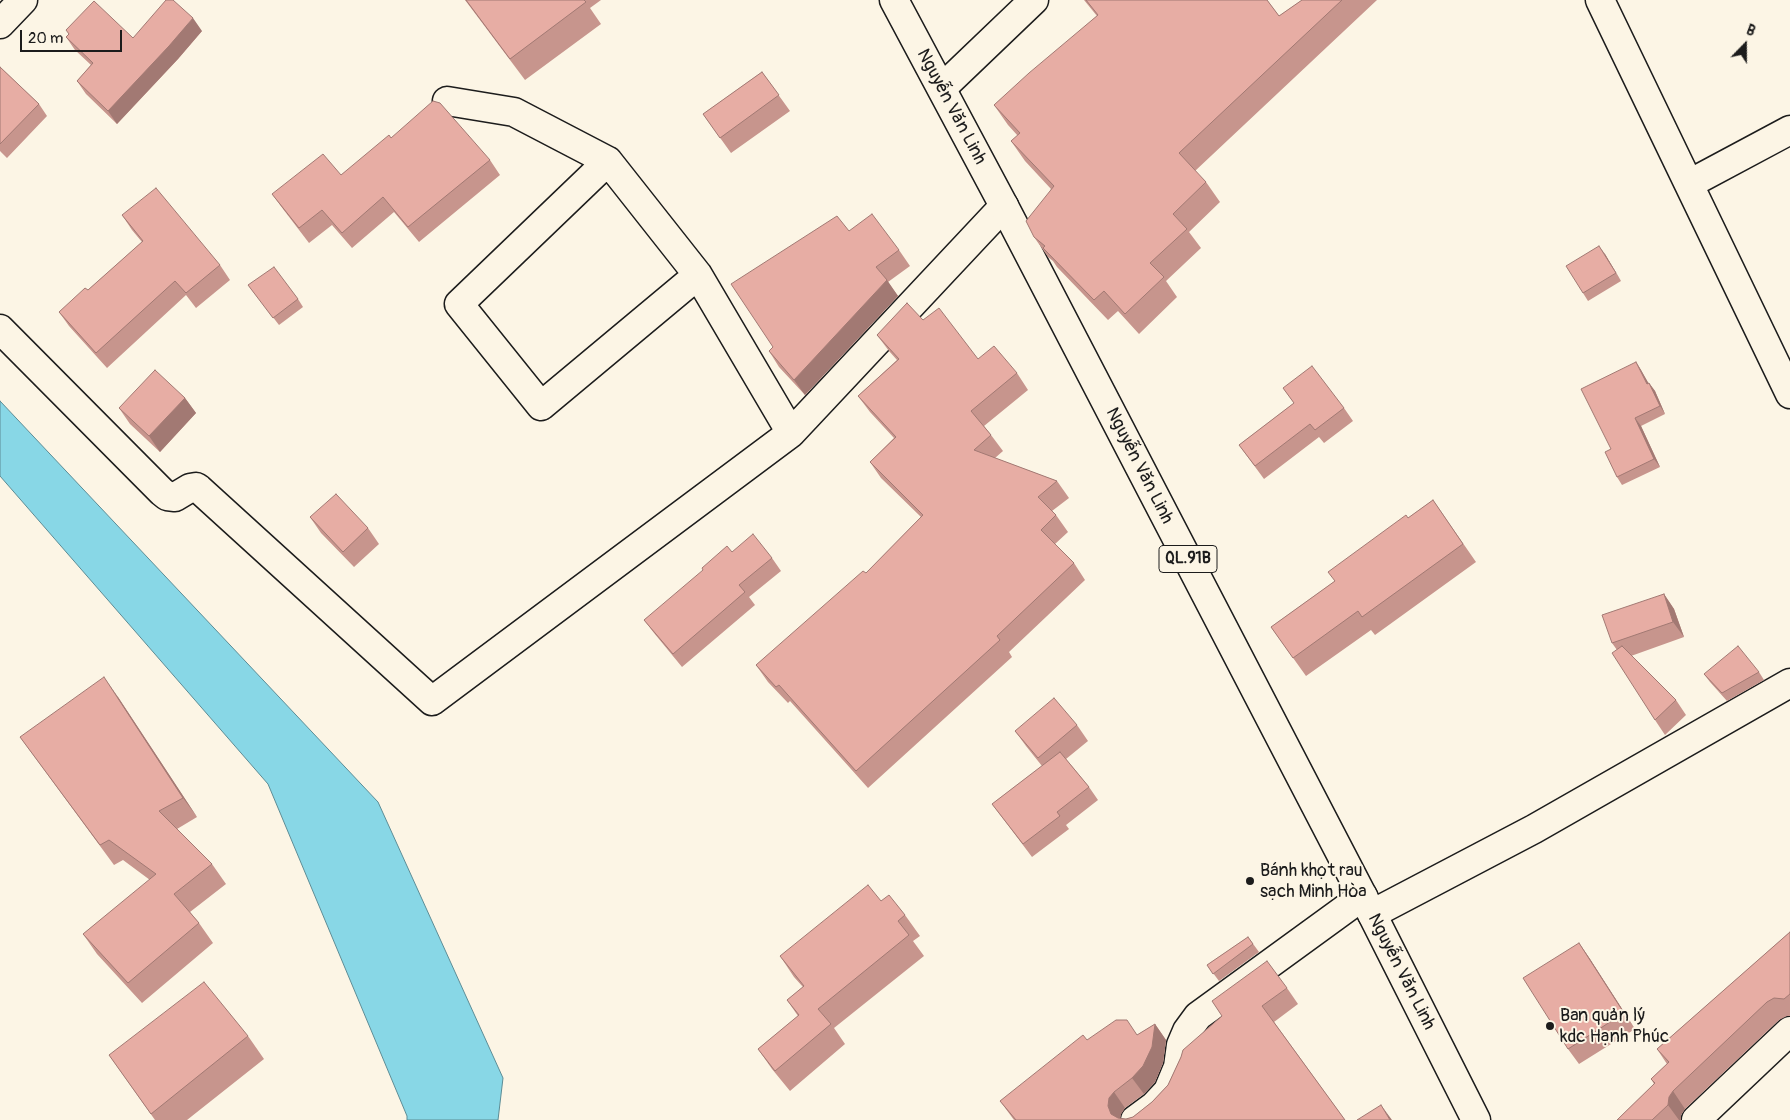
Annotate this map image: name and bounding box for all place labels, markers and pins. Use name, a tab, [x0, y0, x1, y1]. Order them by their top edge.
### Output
place label: Bánh khọt rau sạch Minh Hòa	[1260, 860, 1367, 902]
marker: Bánh khọt rau sạch Minh Hòa	[1244, 875, 1256, 887]
place label: Ban quản lý kdc Hạnh Phúc	[1560, 1005, 1669, 1048]
marker: Ban quản lý kdc Hạnh Phúc	[1544, 1020, 1556, 1032]

